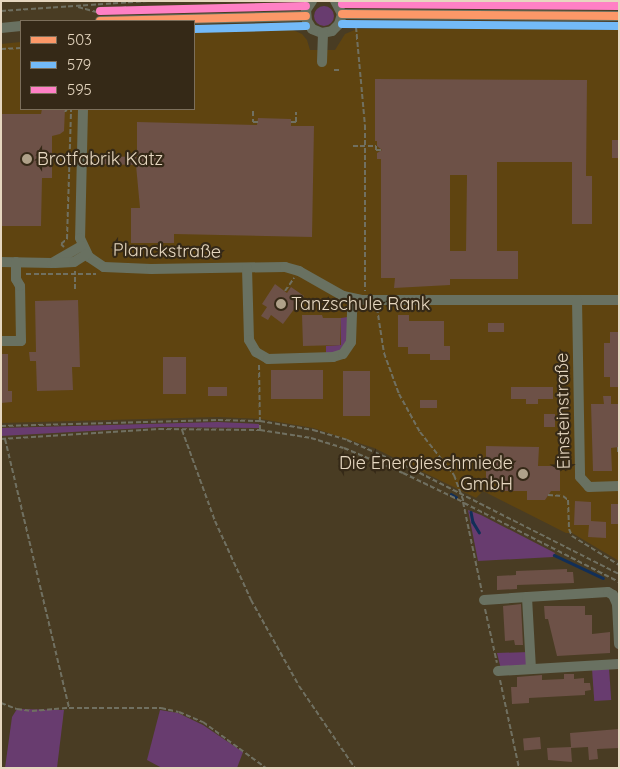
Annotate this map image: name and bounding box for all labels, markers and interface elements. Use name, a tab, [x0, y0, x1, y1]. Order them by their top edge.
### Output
legend	[20, 20, 195, 110]
text: 503	[67, 30, 92, 49]
text: 579	[67, 55, 91, 74]
text: 595	[67, 80, 92, 99]
place label: Brotfabrik Katz	[37, 148, 163, 170]
marker: Brotfabrik Katz	[21, 153, 33, 165]
street label: Planckstraße	[113, 239, 221, 263]
place label: Tanzschule Rank	[291, 293, 430, 315]
marker: Tanzschule Rank	[275, 298, 287, 310]
street label: Einsteinstraße	[551, 353, 575, 469]
place label: Die Energieschmiede GmbH	[339, 453, 513, 496]
marker: Die Energieschmiede GmbH	[517, 468, 529, 480]

